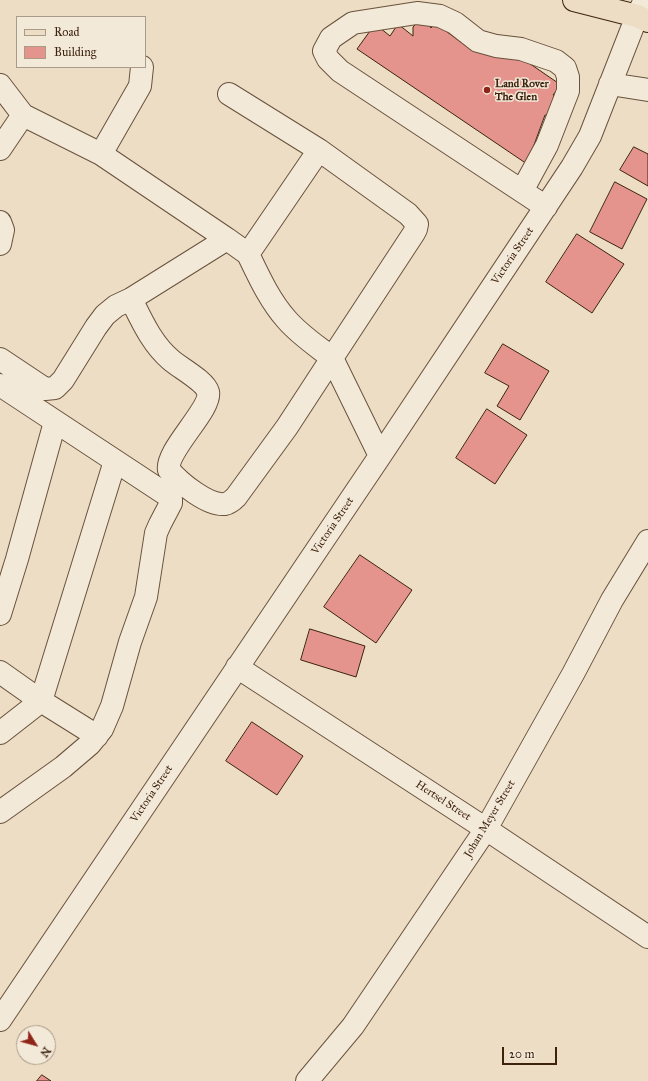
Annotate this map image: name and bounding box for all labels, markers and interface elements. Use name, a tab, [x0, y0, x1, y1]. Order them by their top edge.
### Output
legend	[16, 16, 146, 68]
text: Road	[54, 25, 80, 39]
text: Building	[54, 45, 96, 59]
place label: Land Rover The Glen	[495, 77, 549, 103]
marker: Land Rover The Glen	[482, 85, 492, 95]
street label: Victoria Street	[489, 225, 537, 287]
street label: Victoria Street	[309, 495, 357, 557]
street label: Victoria Street	[128, 763, 176, 825]
street label: Hertsel Street	[413, 778, 473, 824]
street label: Johan Meyer Street	[462, 778, 518, 860]
north arrow	[16, 1025, 56, 1065]
scale bar	[504, 1039, 559, 1065]
text: N	[37, 1044, 53, 1060]
text: 20 m	[509, 1047, 535, 1061]

